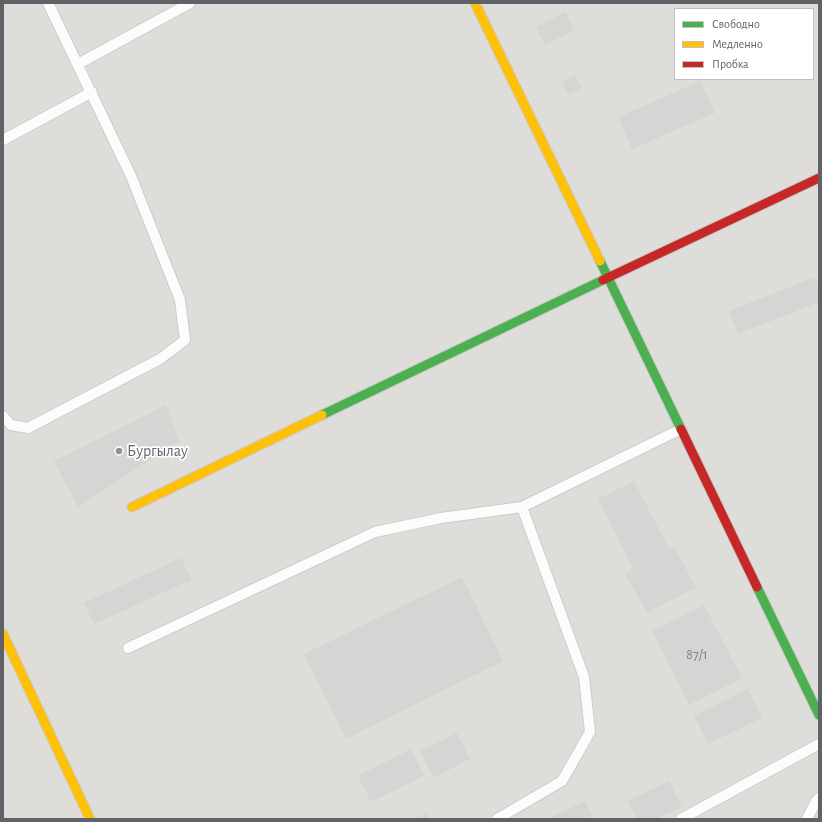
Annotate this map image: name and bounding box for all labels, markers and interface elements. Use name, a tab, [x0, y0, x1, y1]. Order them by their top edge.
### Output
legend	[674, 8, 814, 80]
text: Свободно	[712, 18, 760, 30]
text: Медленно	[712, 38, 763, 50]
text: Пробка	[712, 58, 749, 70]
place label: Бургылау	[127, 441, 188, 461]
marker: Бургылау	[114, 446, 124, 456]
house number: 87/1	[686, 647, 708, 663]

